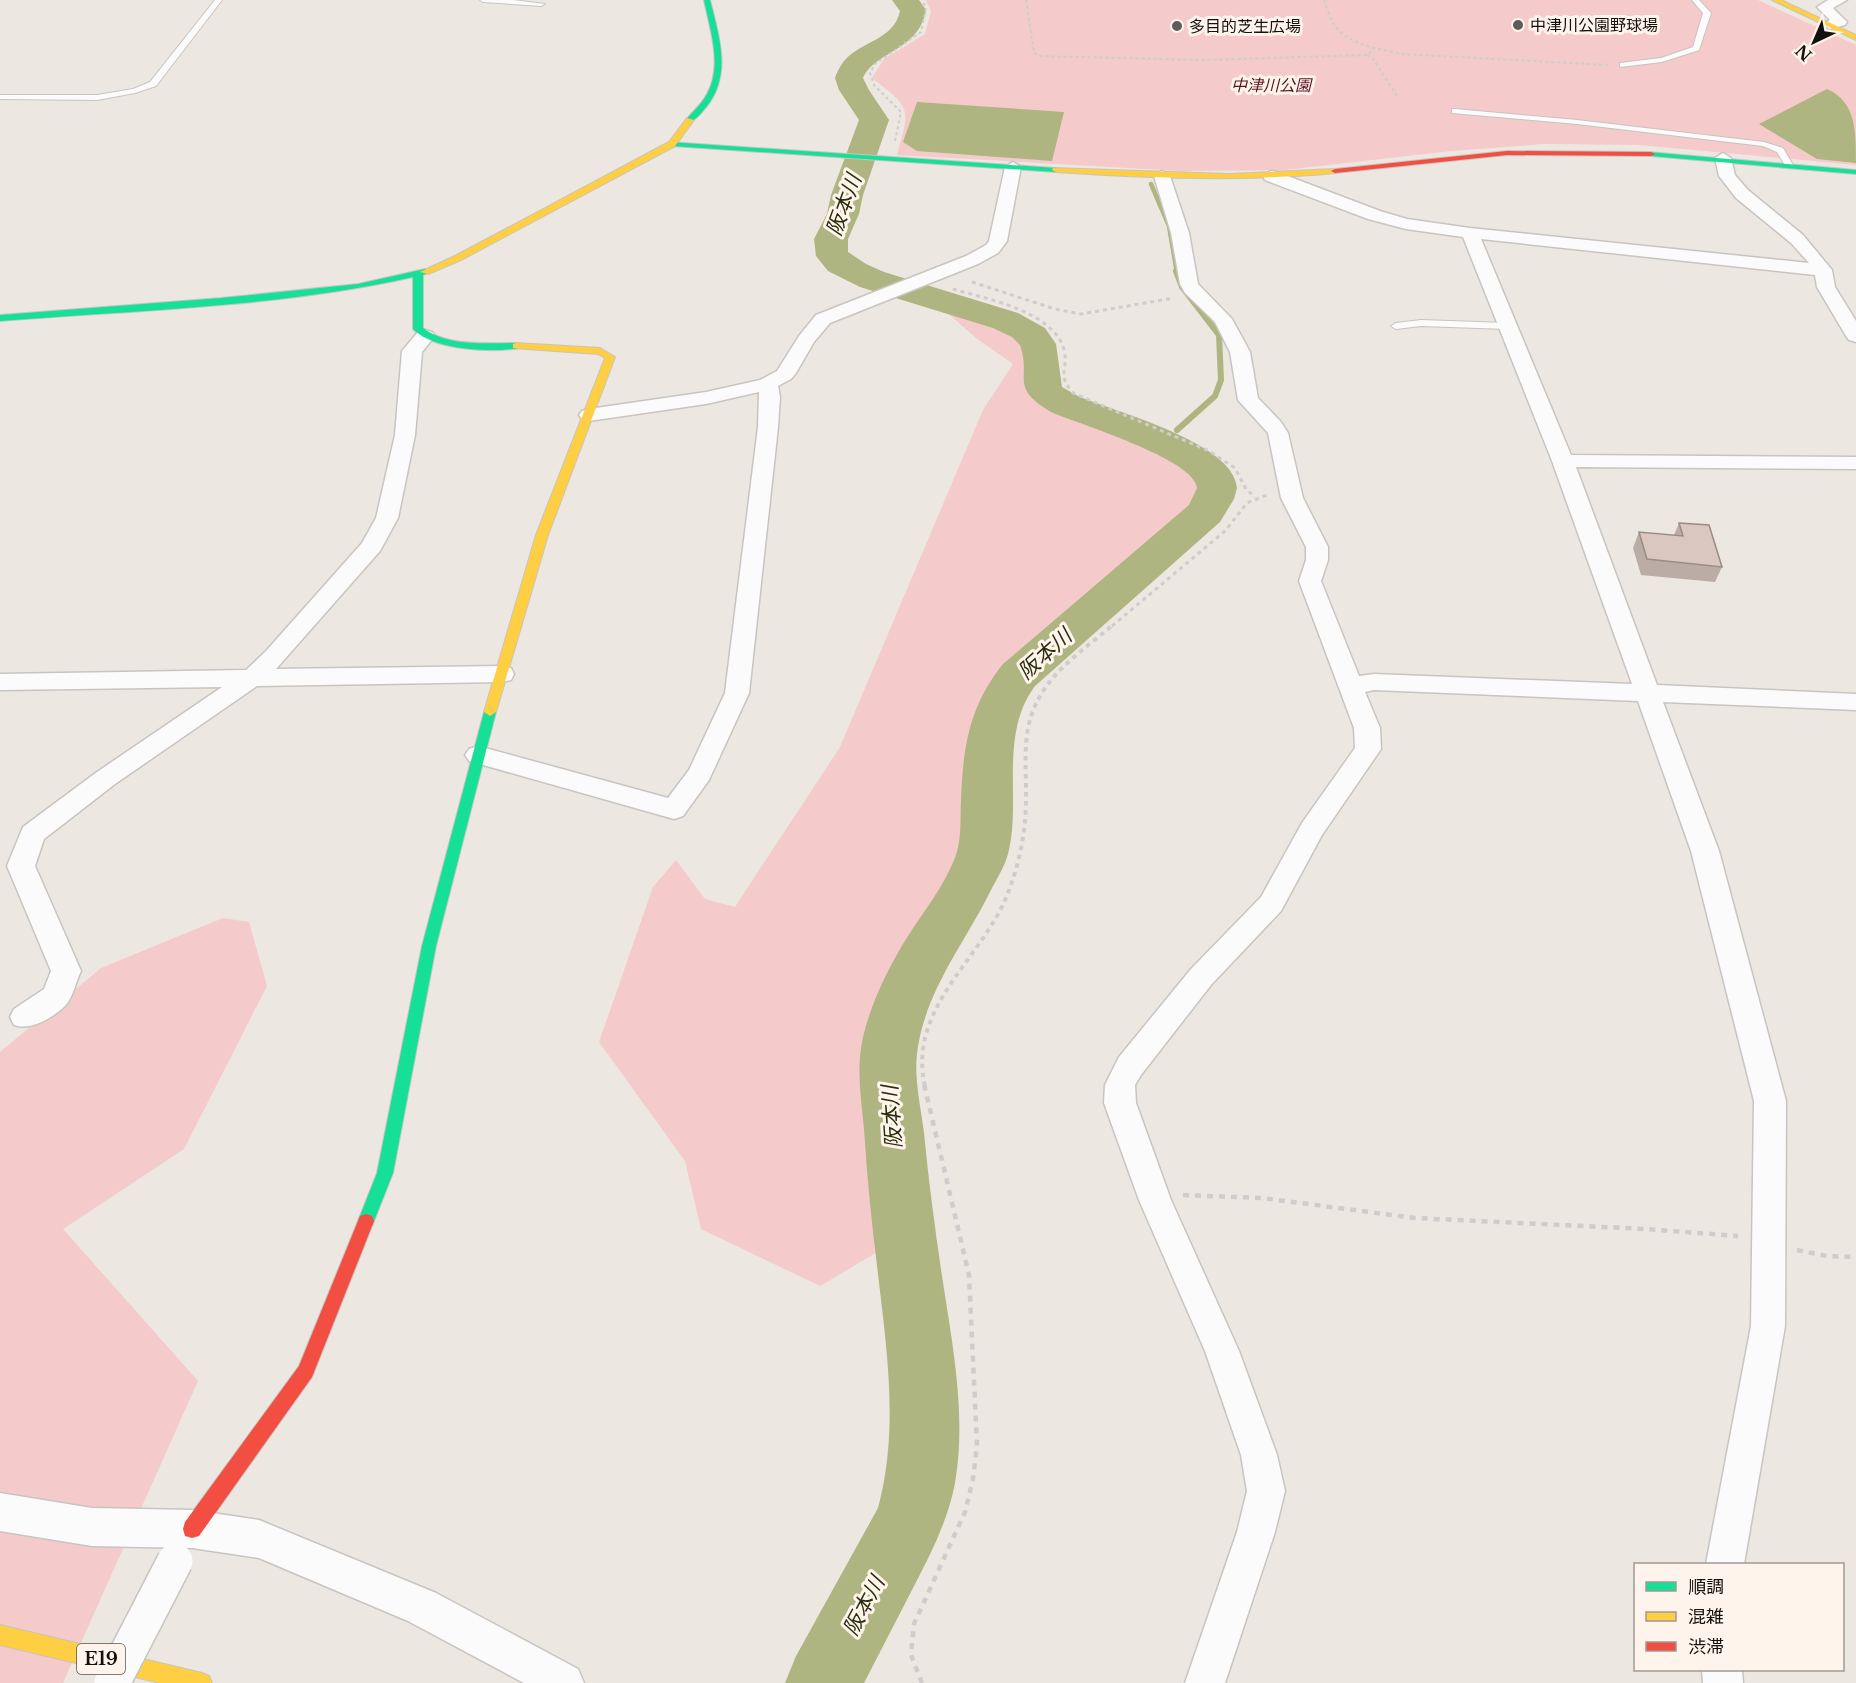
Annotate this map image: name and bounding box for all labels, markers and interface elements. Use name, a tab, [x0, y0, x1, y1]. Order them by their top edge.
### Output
north arrow	[1784, 12, 1844, 72]
place label: 中津川公園野球場	[1530, 15, 1658, 35]
place label: 多目的芝生広場	[1189, 16, 1301, 36]
marker: 中津川公園野球場	[1511, 18, 1525, 32]
marker: 多目的芝生広場	[1170, 19, 1184, 33]
text: N	[1791, 40, 1816, 65]
park label: 中津川公園	[1231, 75, 1313, 95]
water label: 阪本川	[821, 169, 868, 239]
water label: 阪本川	[1013, 622, 1079, 685]
water label: 阪本川	[877, 1083, 907, 1149]
legend	[1634, 1563, 1844, 1671]
water label: 阪本川	[838, 1570, 891, 1640]
text: 順調	[1688, 1576, 1724, 1598]
text: 混雑	[1688, 1606, 1724, 1628]
text: 渋滞	[1688, 1636, 1724, 1658]
road number: E19	[77, 1644, 125, 1674]

